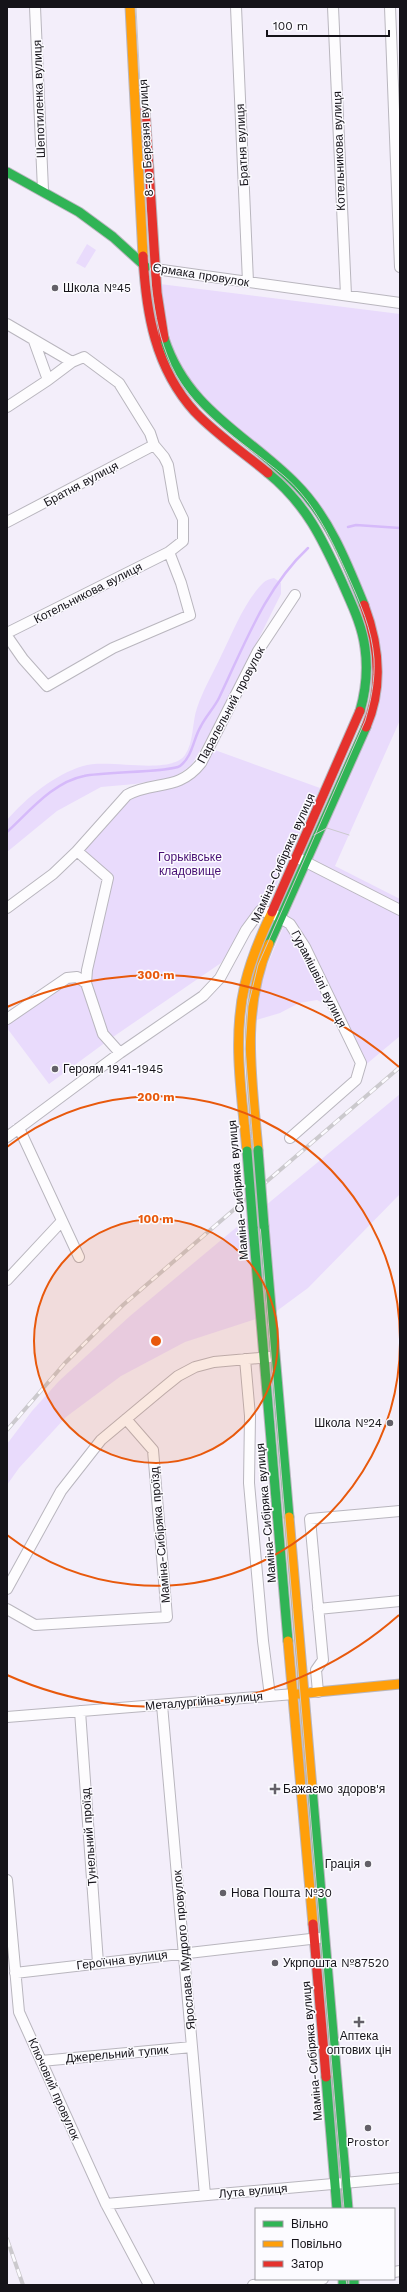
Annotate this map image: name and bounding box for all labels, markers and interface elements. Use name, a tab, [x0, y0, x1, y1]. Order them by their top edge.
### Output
scale bar	[267, 12, 389, 38]
text: 100 m	[273, 19, 308, 33]
street label: Шепотиленка вулиця	[30, 40, 48, 158]
street label: 8-го Березня вулиця	[136, 79, 156, 197]
street label: Котельникова вулиця	[330, 91, 348, 211]
street label: Братня вулиця	[233, 103, 251, 187]
street label: Єрмака провулок	[152, 260, 251, 290]
place label: Школа №45	[63, 281, 131, 295]
marker: Школа №45	[50, 283, 60, 293]
street label: Братня вулиця	[41, 458, 121, 510]
street label: Котельникова вулиця	[32, 560, 144, 626]
street label: Паралельний провулок	[194, 644, 268, 766]
street label: Маміна-Сибіряка вулиця	[248, 791, 318, 925]
park label: Горьківське кладовище	[158, 850, 222, 878]
street label: Гурамішвілі вулиця	[288, 928, 350, 1030]
text: 300 m	[137, 968, 175, 982]
place label: Героям 1941-1945	[63, 1062, 163, 1076]
marker: Героям 1941-1945	[50, 1064, 60, 1074]
text: 200 m	[137, 1090, 175, 1104]
street label: Маміна-Сибіряка вулиця	[225, 1120, 251, 1260]
text: 100 m	[138, 1212, 174, 1226]
centre of rings	[149, 1334, 163, 1348]
place label: Школа №24	[314, 1416, 382, 1430]
marker: Школа №24	[385, 1418, 395, 1428]
street label: Маміна-Сибіряка вулиця	[253, 1443, 279, 1583]
street label: Маміна-Сибіряка проїзд	[147, 1466, 173, 1604]
street label: Металургійна вулиця	[145, 1689, 263, 1713]
place label: Бажаємо здоров'я	[283, 1782, 385, 1796]
marker: Бажаємо здоров'я	[270, 1784, 280, 1794]
street label: Тунельний проїзд	[79, 1787, 99, 1887]
place label: Грація	[325, 1857, 360, 1871]
marker: Грація	[363, 1859, 373, 1869]
street label: Ярослава Мудрого провулок	[170, 1869, 198, 2031]
place label: Нова Пошта №30	[231, 1886, 332, 1900]
marker: Нова Пошта №30	[218, 1888, 228, 1898]
street label: Героїчна вулиця	[76, 1947, 168, 1973]
place label: Укрпошта №87520	[283, 1956, 389, 1970]
marker: Укрпошта №87520	[270, 1958, 280, 1968]
street label: Маміна-Сибіряка вулиця	[299, 1981, 325, 2121]
marker: Аптека оптових цін	[354, 2017, 364, 2027]
place label: Аптека оптових цін	[327, 2029, 391, 2057]
street label: Ключовий провулок	[25, 2036, 83, 2143]
street label: Джерельний тупик	[65, 2042, 170, 2065]
marker: Prostor	[363, 2123, 373, 2133]
place label: Prostor	[347, 2135, 389, 2149]
street label: Лута вулиця	[218, 2181, 288, 2201]
legend	[255, 2208, 395, 2280]
text: Вільно	[291, 2217, 329, 2231]
text: Повільно	[291, 2237, 342, 2251]
text: Затор	[291, 2257, 324, 2271]

